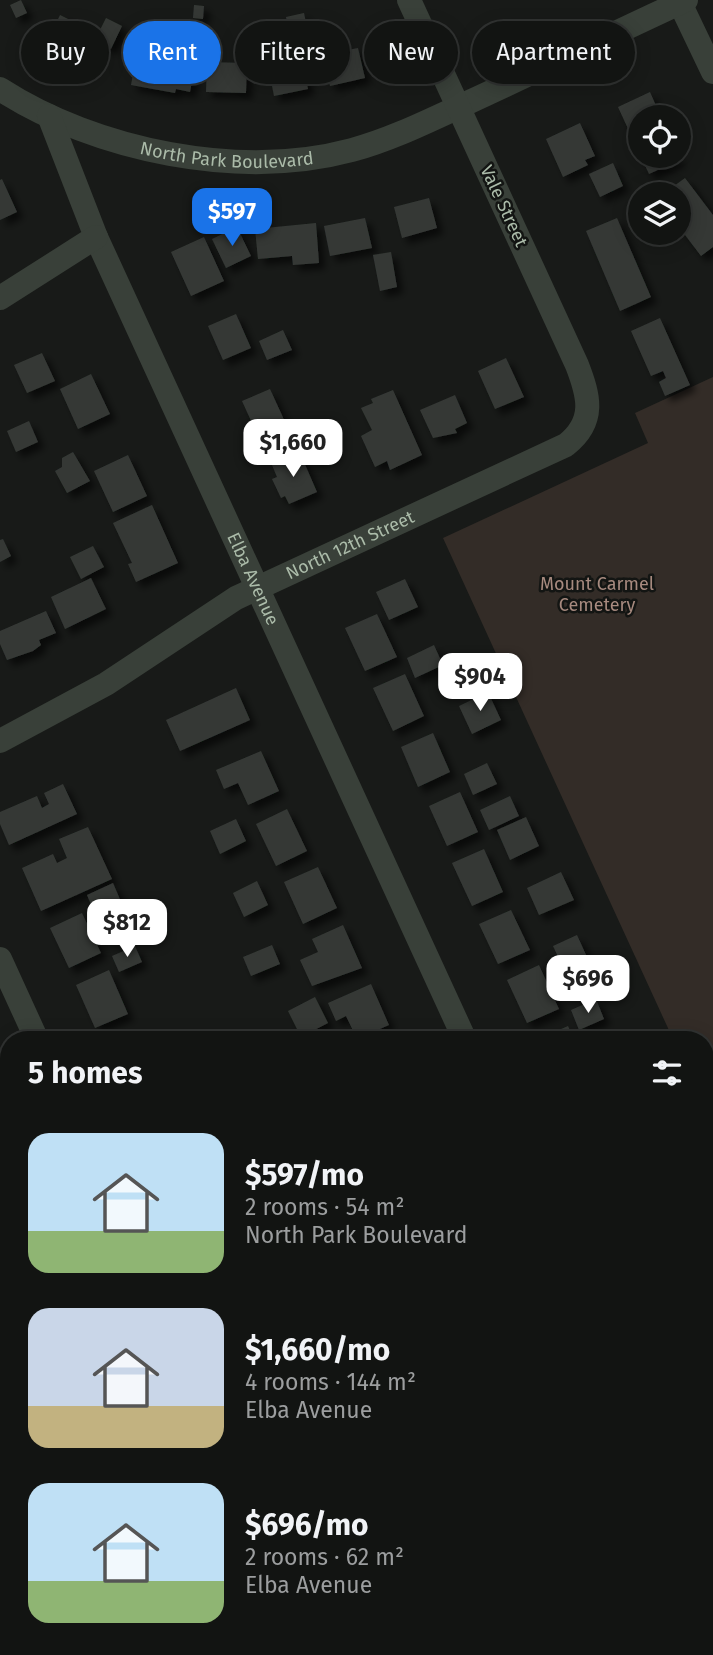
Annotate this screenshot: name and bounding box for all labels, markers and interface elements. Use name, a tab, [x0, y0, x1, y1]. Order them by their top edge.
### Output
chip: Buy	[21, 21, 109, 84]
chip: Rent	[123, 21, 221, 84]
chip: Filters	[235, 21, 350, 84]
chip: New	[364, 21, 458, 84]
chip: Apartment	[472, 21, 635, 84]
map controls	[628, 105, 691, 245]
button: locate	[628, 105, 691, 168]
street label: North Park Boulevard	[138, 137, 315, 173]
street label: Vale Street	[476, 162, 533, 251]
button: layers	[628, 182, 691, 245]
pin: $597	[191, 188, 273, 248]
text: $597	[208, 197, 256, 225]
pin: $1,660	[236, 420, 350, 479]
text: $1,660	[259, 428, 327, 456]
street label: North 12th Street	[282, 506, 418, 584]
street label: Elba Avenue	[222, 529, 284, 629]
park label: Mount Carmel Cemetery	[540, 573, 654, 616]
pin: $904	[439, 654, 521, 713]
text: $904	[454, 662, 506, 690]
pin: $812	[86, 900, 168, 959]
text: $812	[103, 908, 151, 936]
pin: $696	[547, 956, 629, 1015]
text: $696	[562, 964, 614, 992]
icon: filters	[648, 1054, 686, 1092]
text: 5 homes	[28, 1055, 142, 1091]
text: $597/mo	[245, 1157, 364, 1193]
icon: home	[84, 1161, 168, 1245]
text: 2 rooms · 54 m²	[245, 1193, 404, 1221]
text: North Park Boulevard	[245, 1221, 468, 1249]
text: $1,660/mo	[245, 1332, 390, 1368]
icon: home	[84, 1336, 168, 1420]
text: 4 rooms · 144 m²	[245, 1368, 416, 1396]
text: Elba Avenue	[245, 1396, 372, 1424]
text: $696/mo	[245, 1507, 369, 1543]
icon: home	[84, 1511, 168, 1595]
text: 2 rooms · 62 m²	[245, 1543, 404, 1571]
text: Elba Avenue	[245, 1571, 372, 1599]

